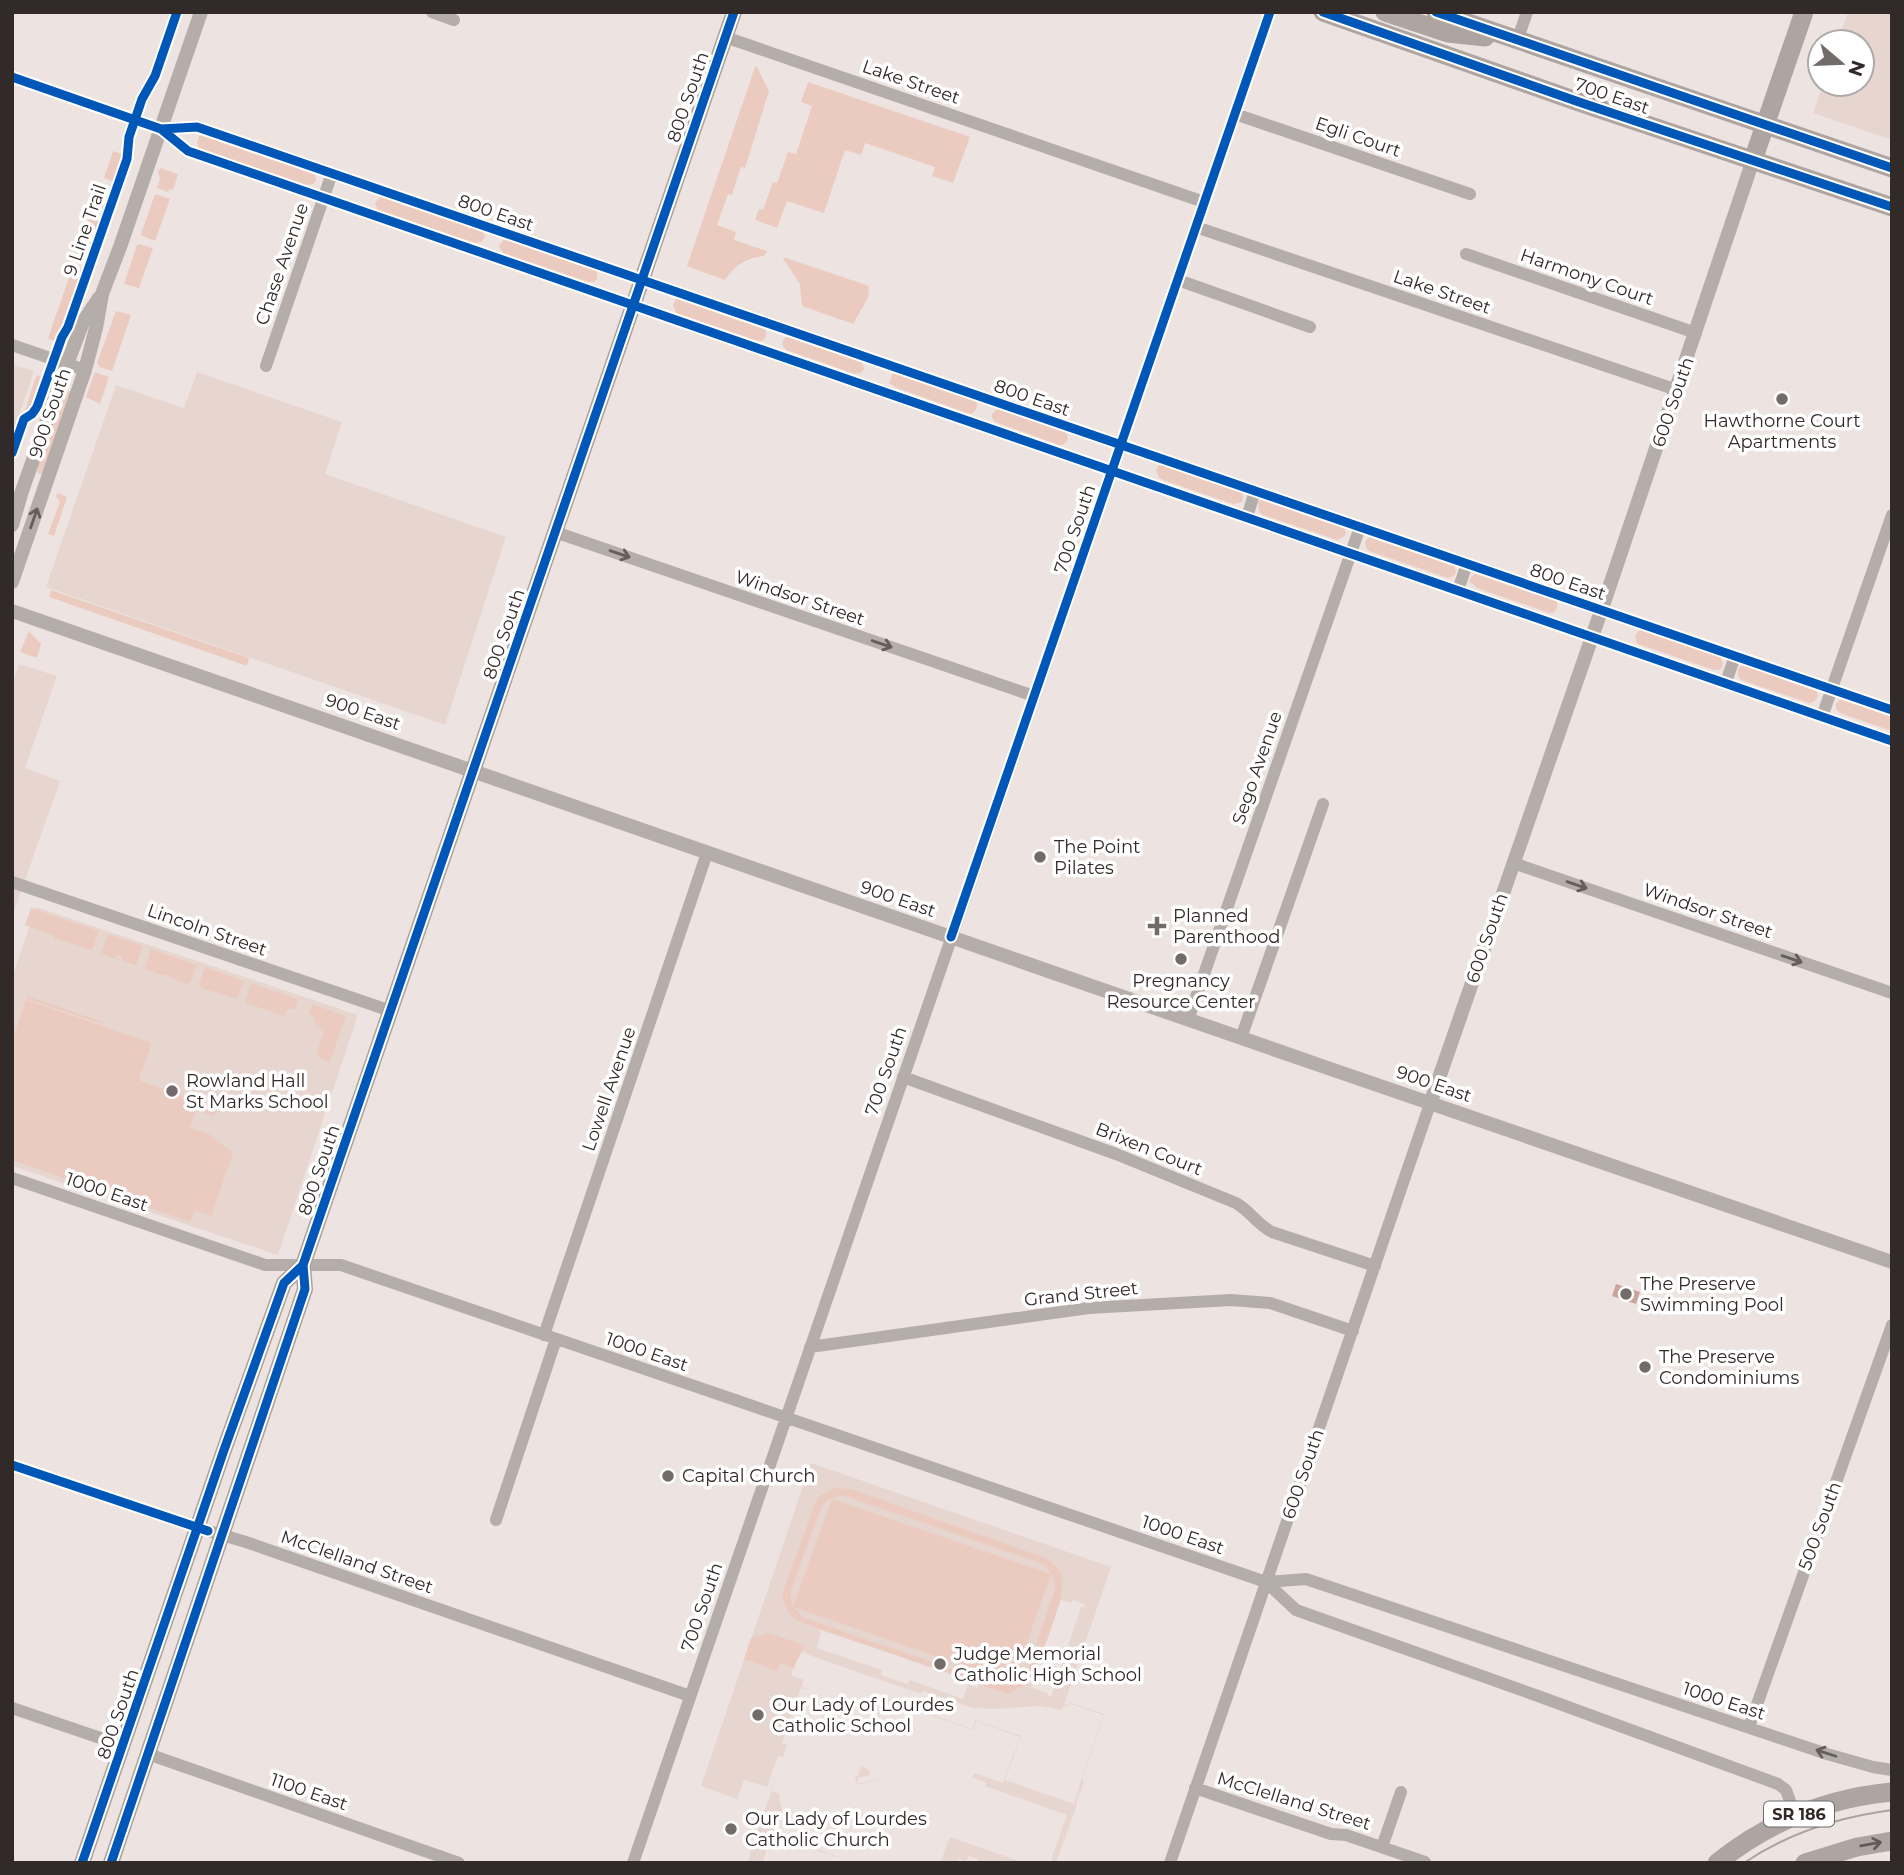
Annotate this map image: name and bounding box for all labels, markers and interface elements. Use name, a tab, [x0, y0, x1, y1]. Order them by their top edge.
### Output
north arrow	[1806, 28, 1876, 98]
street label: 800 South	[662, 49, 714, 145]
street label: Lake Street	[859, 55, 963, 109]
text: N	[1843, 57, 1870, 79]
street label: 700 East	[1572, 73, 1652, 119]
street label: Egli Court	[1312, 112, 1404, 162]
street label: 9 Line Trail	[59, 181, 111, 279]
street label: 800 East	[455, 190, 537, 236]
street label: Chase Avenue	[251, 200, 313, 328]
street label: Harmony Court	[1517, 244, 1657, 310]
street label: Lake Street	[1390, 265, 1494, 319]
street label: 600 South	[1647, 354, 1699, 450]
street label: 900 South	[24, 365, 76, 461]
street label: 800 East	[991, 375, 1073, 421]
marker: Hawthorne Court Apartments	[1774, 391, 1790, 407]
place label: Hawthorne Court Apartments	[1703, 410, 1861, 453]
street label: 700 South	[1050, 482, 1100, 576]
one-way arrow	[29, 507, 41, 529]
one-way arrow	[609, 548, 631, 561]
street label: 800 East	[1527, 559, 1609, 605]
street label: Windsor Street	[732, 566, 868, 630]
street label: 800 South	[478, 586, 530, 682]
one-way arrow	[870, 639, 892, 651]
street label: 900 East	[322, 689, 404, 735]
street label: Sego Avenue	[1227, 708, 1287, 827]
place label: The Point Pilates	[1054, 836, 1140, 879]
marker: The Point Pilates	[1032, 849, 1048, 865]
street label: 900 East	[857, 876, 939, 922]
street label: Windsor Street	[1640, 879, 1776, 943]
one-way arrow	[1566, 880, 1588, 892]
street label: 600 South	[1461, 890, 1513, 986]
street label: Lincoln Street	[144, 899, 270, 961]
place label: Planned Parenthood	[1173, 905, 1281, 948]
marker: Planned Parenthood	[1147, 916, 1167, 936]
marker: Pregnancy Resource Center	[1173, 951, 1189, 967]
one-way arrow	[1781, 954, 1803, 966]
place label: Pregnancy Resource Center	[1106, 970, 1256, 1013]
street label: Lowell Avenue	[577, 1024, 641, 1154]
street label: 700 South	[861, 1024, 911, 1118]
street label: 900 East	[1393, 1061, 1475, 1107]
place label: Rowland Hall St Marks School	[186, 1070, 329, 1113]
marker: Rowland Hall St Marks School	[164, 1083, 180, 1099]
street label: Brixen Court	[1092, 1118, 1206, 1180]
street label: 800 South	[293, 1122, 345, 1218]
street label: 1000 East	[63, 1168, 151, 1216]
place label: The Preserve Swimming Pool	[1640, 1273, 1784, 1316]
street label: Grand Street	[1023, 1277, 1139, 1311]
marker: The Preserve Swimming Pool	[1618, 1286, 1634, 1302]
street label: 1000 East	[603, 1328, 691, 1376]
place label: The Preserve Condominiums	[1659, 1346, 1799, 1389]
marker: The Preserve Condominiums	[1637, 1359, 1653, 1375]
street label: 600 South	[1277, 1426, 1329, 1522]
place label: Capital Church	[682, 1465, 815, 1487]
marker: Capital Church	[660, 1468, 676, 1484]
street label: 500 South	[1794, 1479, 1846, 1573]
street label: 1000 East	[1139, 1511, 1227, 1559]
street label: McClelland Street	[278, 1526, 436, 1598]
street label: 700 South	[677, 1560, 727, 1654]
place label: Judge Memorial Catholic High School	[953, 1643, 1142, 1686]
marker: Judge Memorial Catholic High School	[932, 1656, 948, 1672]
street label: 800 South	[92, 1666, 144, 1762]
street label: 1000 East	[1680, 1677, 1768, 1725]
place label: Our Lady of Lourdes Catholic School	[772, 1694, 954, 1737]
marker: Our Lady of Lourdes Catholic School	[750, 1707, 766, 1723]
one-way arrow	[1815, 1746, 1837, 1758]
street label: McClelland Street	[1214, 1767, 1374, 1835]
street label: 1100 East	[268, 1769, 350, 1815]
road number: SR 186	[1764, 1802, 1834, 1826]
place label: Our Lady of Lourdes Catholic Church	[745, 1808, 927, 1851]
marker: Our Lady of Lourdes Catholic Church	[723, 1821, 739, 1837]
one-way arrow	[1860, 1837, 1882, 1850]

